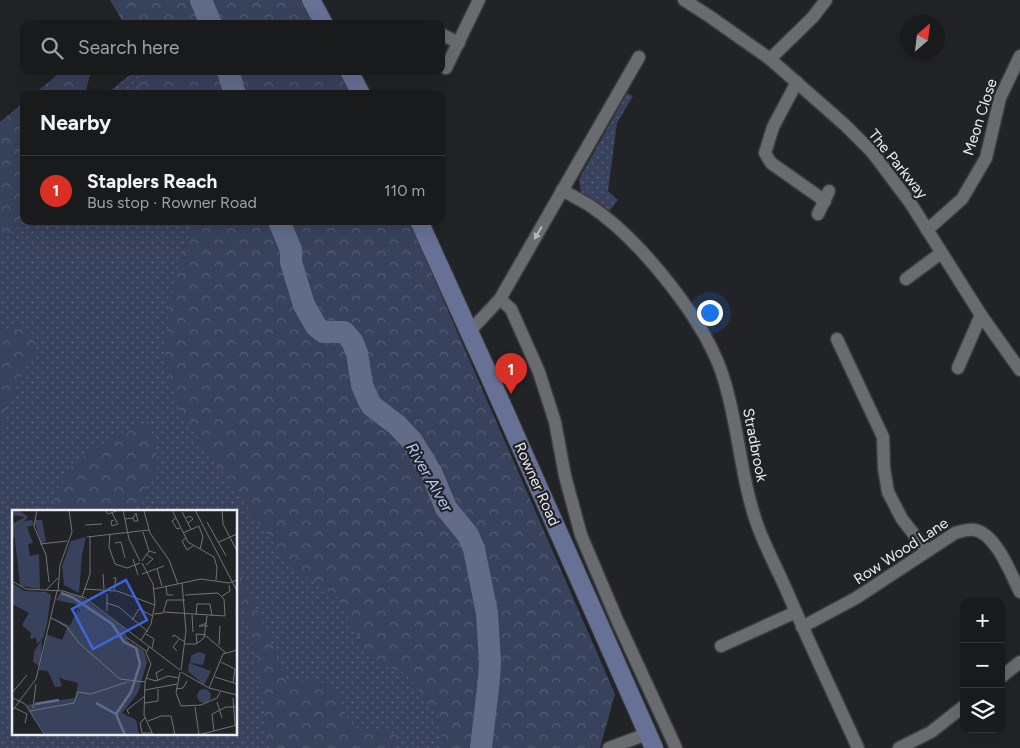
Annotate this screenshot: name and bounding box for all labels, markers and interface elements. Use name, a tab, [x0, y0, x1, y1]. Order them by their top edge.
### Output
north arrow	[900, 15, 945, 60]
search box	[20, 20, 445, 75]
icon: search	[38, 34, 66, 62]
text: Search here	[78, 36, 180, 59]
street label: Meon Close	[959, 76, 1001, 158]
text: Nearby	[40, 110, 111, 135]
street label: The Parkway	[865, 126, 932, 202]
text: Staplers Reach	[87, 170, 217, 193]
text: 1	[53, 181, 59, 200]
text: 110 m	[384, 181, 425, 200]
text: Bus stop · Rowner Road	[87, 193, 257, 212]
one-way arrow	[534, 226, 543, 239]
your location	[697, 300, 723, 326]
pin: 1	[495, 353, 527, 394]
street label: Stradbrook	[739, 407, 771, 484]
water label: River Alver	[402, 439, 457, 516]
street label: Rowner Road	[511, 439, 563, 529]
inset map	[12, 510, 238, 736]
street label: Row Wood Lane	[850, 514, 952, 588]
map controls	[960, 598, 1005, 733]
button: +	[960, 598, 1005, 643]
button: −	[960, 643, 1005, 688]
button: layers	[960, 688, 1005, 733]

